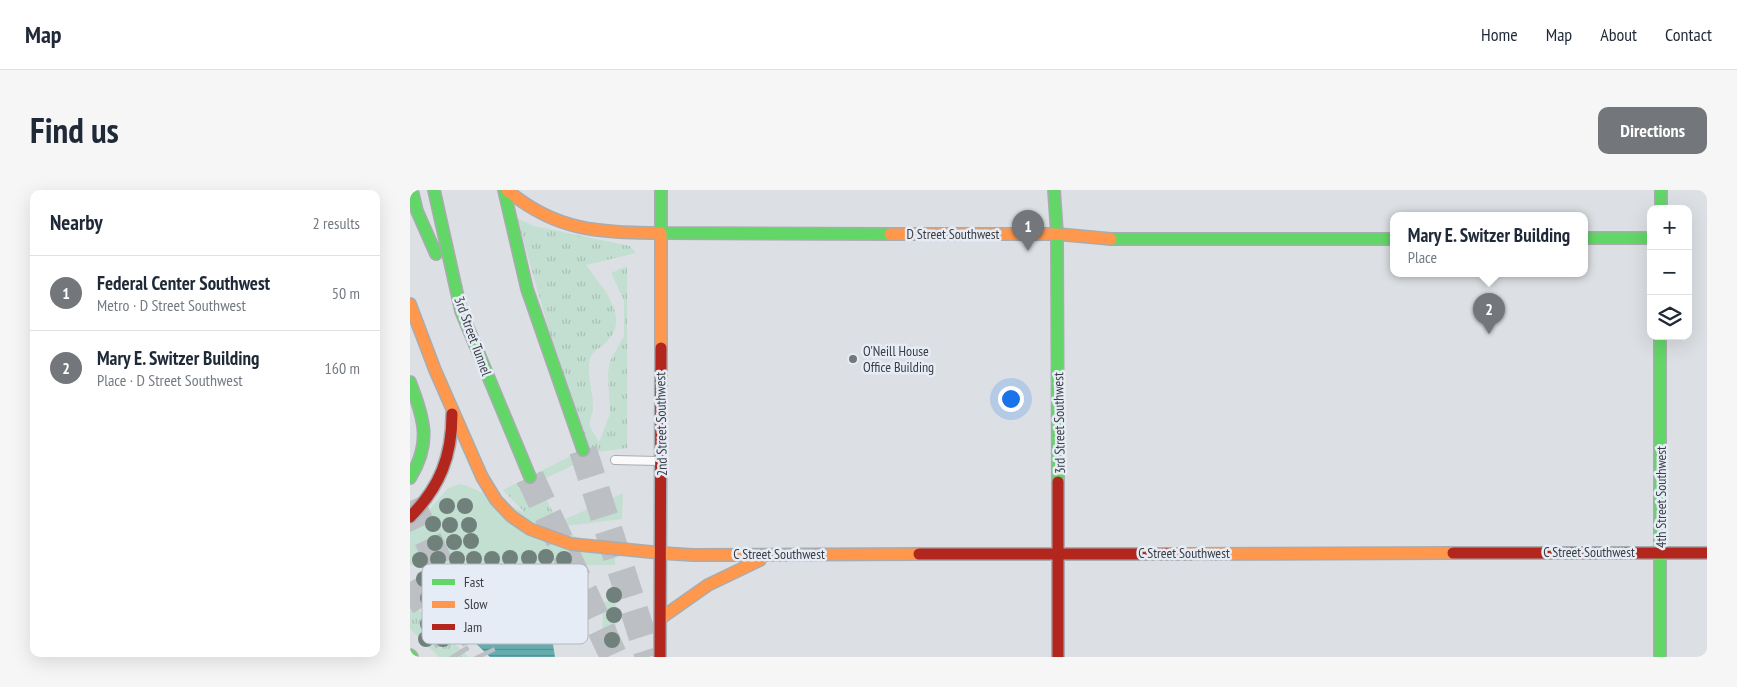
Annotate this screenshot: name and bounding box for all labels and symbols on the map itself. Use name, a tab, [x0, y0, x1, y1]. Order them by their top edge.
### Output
pin: 1	[1012, 210, 1044, 251]
street label: D Street Southwest	[907, 225, 1000, 243]
pin: 2	[1473, 293, 1505, 334]
street label: 3rd Street Tunnel	[450, 294, 496, 379]
place label: O'Neill House Office Building	[863, 342, 934, 376]
marker: O'Neill House Office Building	[847, 353, 859, 365]
street label: 2nd Street Southwest	[651, 372, 671, 476]
street label: 3rd Street Southwest	[1049, 372, 1069, 474]
your location	[998, 386, 1024, 412]
street label: 4th Street Southwest	[1652, 446, 1670, 548]
street label: C Street Southwest	[1543, 543, 1635, 561]
street label: C Street Southwest	[1138, 544, 1230, 562]
street label: C Street Southwest	[733, 545, 825, 563]
legend	[422, 564, 588, 644]
text: Fast	[464, 573, 484, 591]
text: Slow	[464, 595, 488, 613]
text: Jam	[463, 618, 482, 636]

